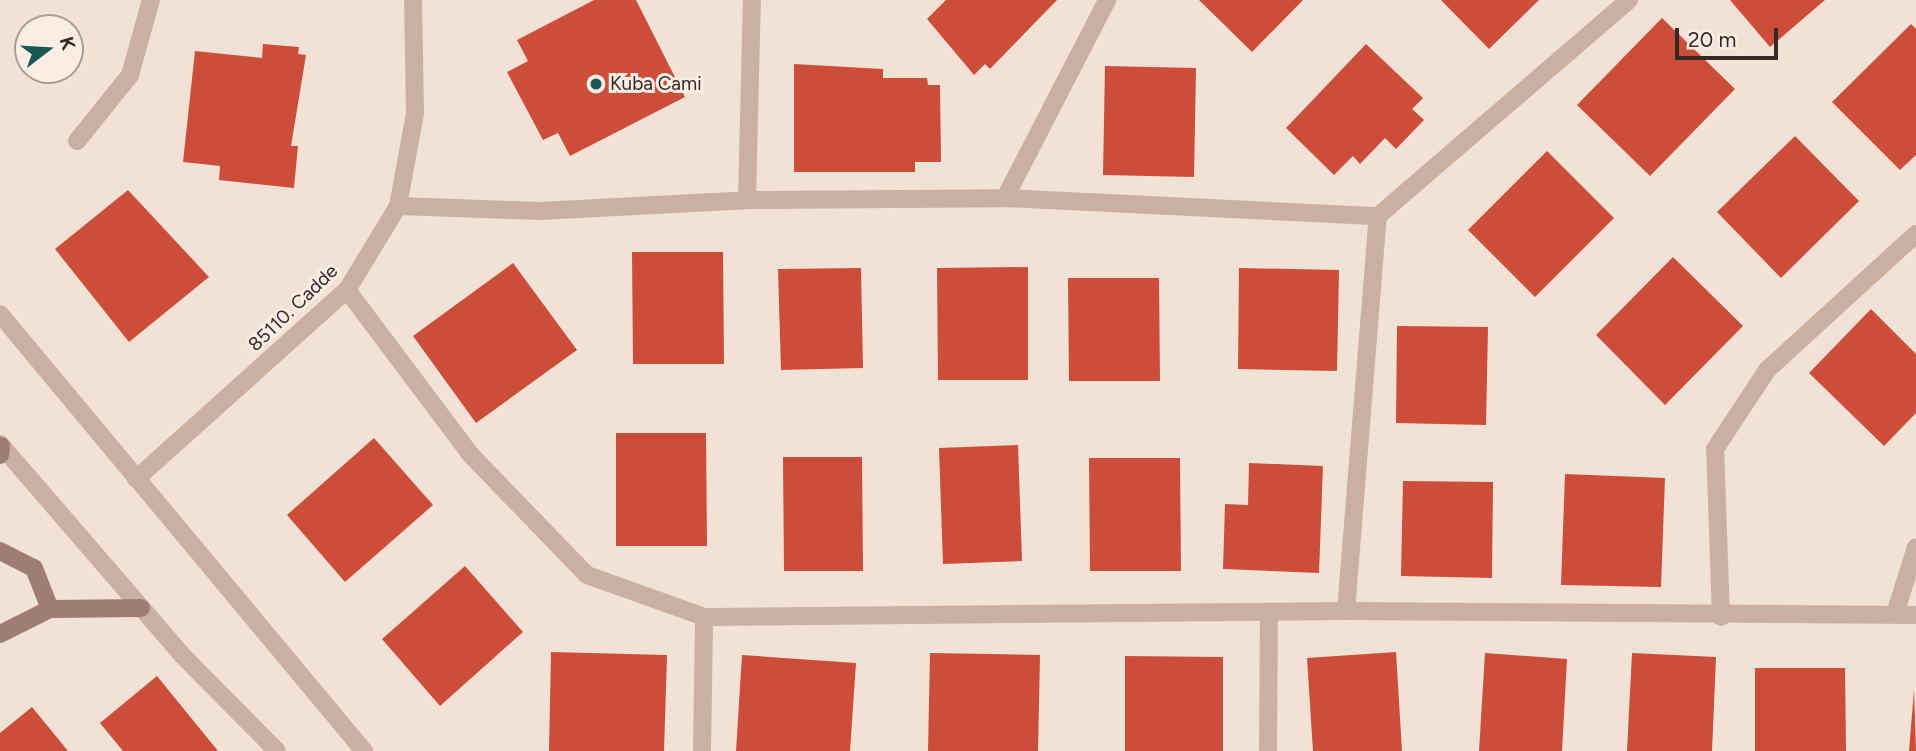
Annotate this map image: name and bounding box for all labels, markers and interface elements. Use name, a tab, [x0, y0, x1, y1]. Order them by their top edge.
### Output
north arrow	[14, 14, 84, 84]
scale bar	[1678, 14, 1781, 58]
text: 20 m	[1688, 27, 1736, 52]
text: K	[55, 34, 80, 53]
place label: Kuba Cami	[610, 73, 702, 95]
marker: Kuba Cami	[588, 76, 604, 92]
street label: 85110. Cadde	[244, 260, 342, 356]

